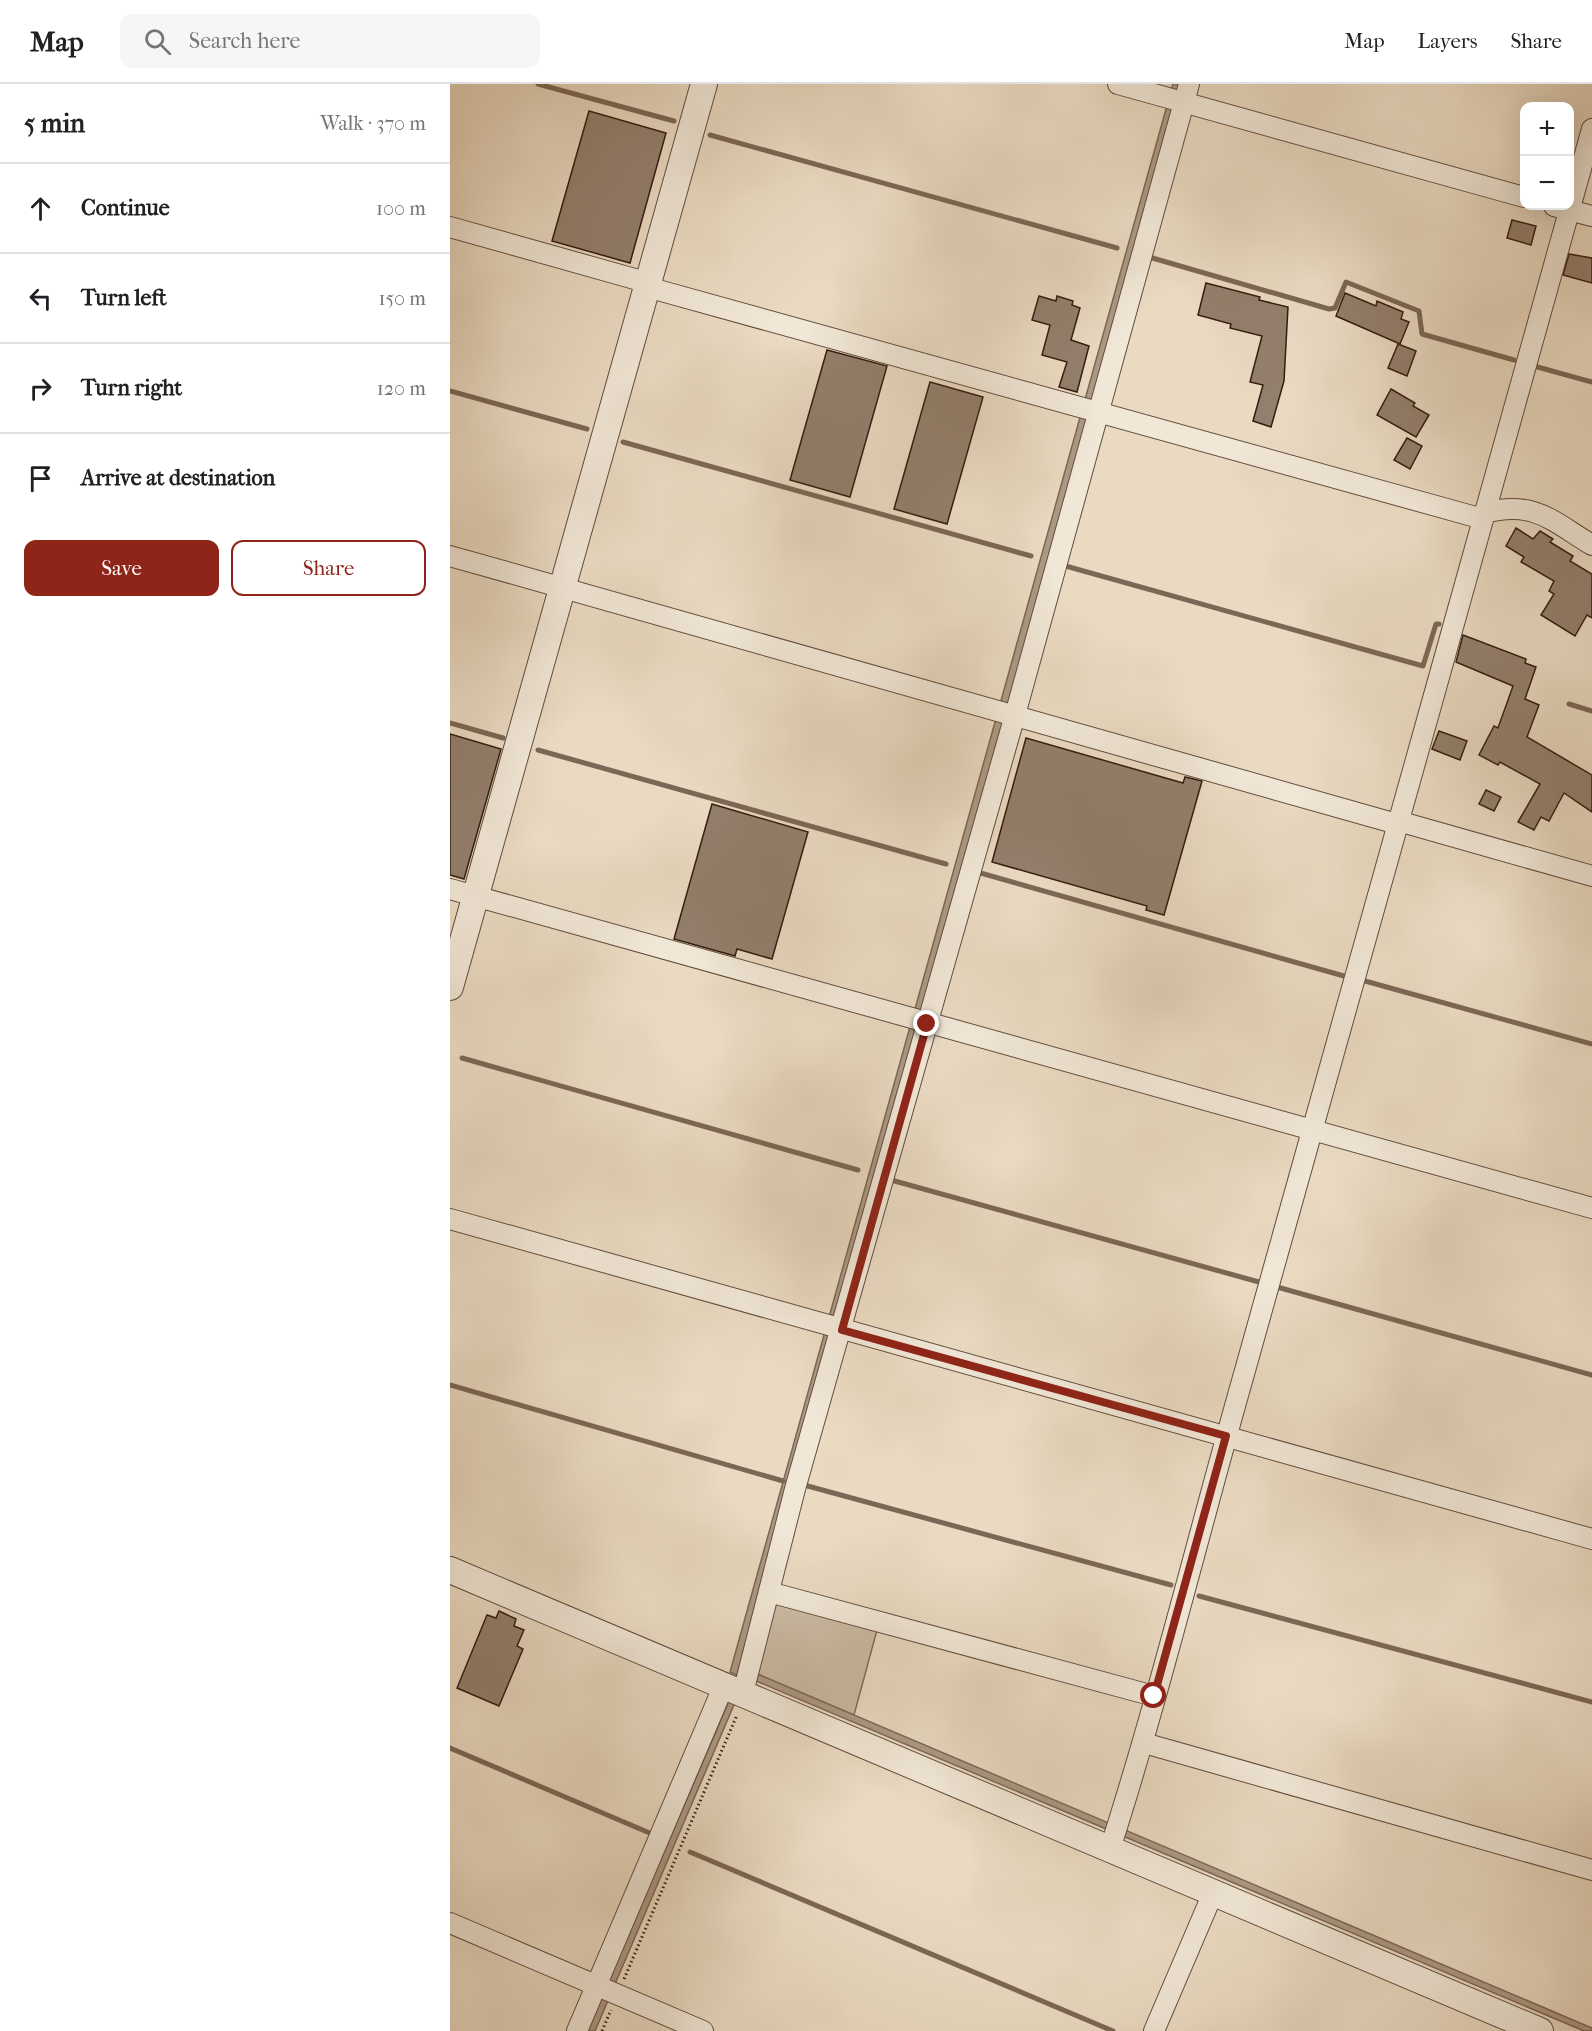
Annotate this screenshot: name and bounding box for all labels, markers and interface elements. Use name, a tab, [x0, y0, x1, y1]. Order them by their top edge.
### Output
search box	[120, 14, 540, 68]
text: Map	[30, 25, 84, 58]
icon: search	[141, 25, 174, 58]
text: Search here	[189, 28, 300, 54]
text: Map	[1344, 29, 1385, 53]
text: Layers	[1418, 29, 1477, 53]
text: Share	[1510, 29, 1562, 53]
map controls	[1520, 102, 1574, 210]
button: +	[1520, 102, 1574, 156]
text: 5 min	[24, 108, 85, 139]
text: Walk · 370 m	[320, 112, 426, 135]
button: −	[1520, 156, 1574, 210]
icon: ahead	[24, 192, 57, 225]
text: Continue	[81, 195, 170, 221]
text: 100 m	[376, 197, 426, 220]
icon: left	[24, 282, 57, 315]
text: Turn left	[81, 285, 167, 311]
text: 150 m	[378, 287, 426, 310]
icon: right	[24, 372, 57, 405]
text: Turn right	[81, 375, 182, 401]
text: 120 m	[377, 377, 426, 400]
icon: arrive	[24, 462, 57, 495]
text: Arrive at destination	[81, 465, 275, 491]
button: Save	[24, 540, 219, 596]
button: Share	[231, 540, 426, 596]
route end	[913, 1010, 939, 1036]
route start	[1140, 1682, 1166, 1708]

